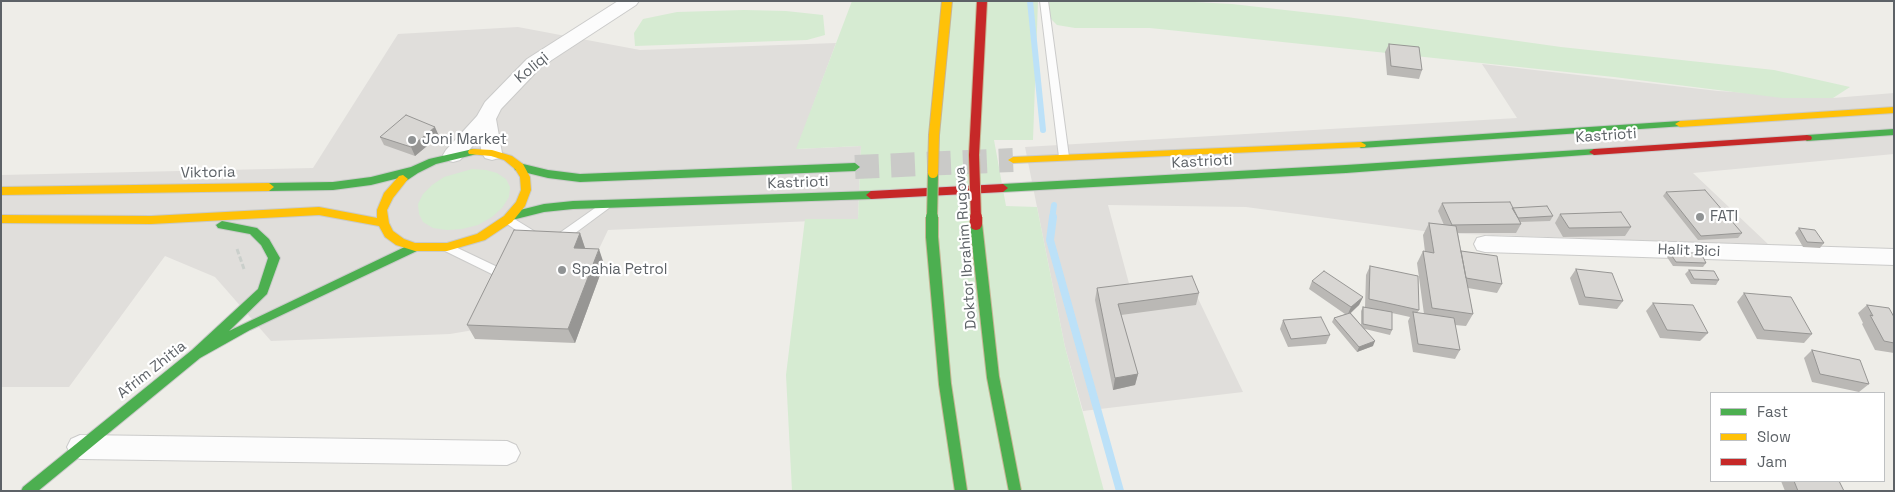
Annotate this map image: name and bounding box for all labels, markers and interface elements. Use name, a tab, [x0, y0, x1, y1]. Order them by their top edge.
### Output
street label: Koliqi	[511, 49, 553, 87]
street label: Kastrioti	[1575, 125, 1637, 147]
place label: Joni Market	[422, 131, 507, 149]
marker: Joni Market	[406, 134, 418, 146]
street label: Kastrioti	[1171, 151, 1233, 173]
street label: Viktoria	[180, 164, 236, 182]
street label: Doktor Ibrahim Rugova	[951, 166, 981, 330]
street label: Kastrioti	[767, 173, 829, 193]
place label: FATI	[1710, 208, 1738, 226]
marker: FATI	[1694, 211, 1706, 223]
street label: Halit Bici	[1657, 241, 1721, 261]
place label: Spahia Petrol	[572, 261, 667, 279]
marker: Spahia Petrol	[556, 264, 568, 276]
street label: Afrim Zhitia	[114, 337, 190, 403]
legend	[1710, 392, 1885, 482]
text: Fast	[1757, 402, 1788, 421]
text: Slow	[1757, 427, 1791, 446]
text: Jam	[1757, 452, 1787, 471]

